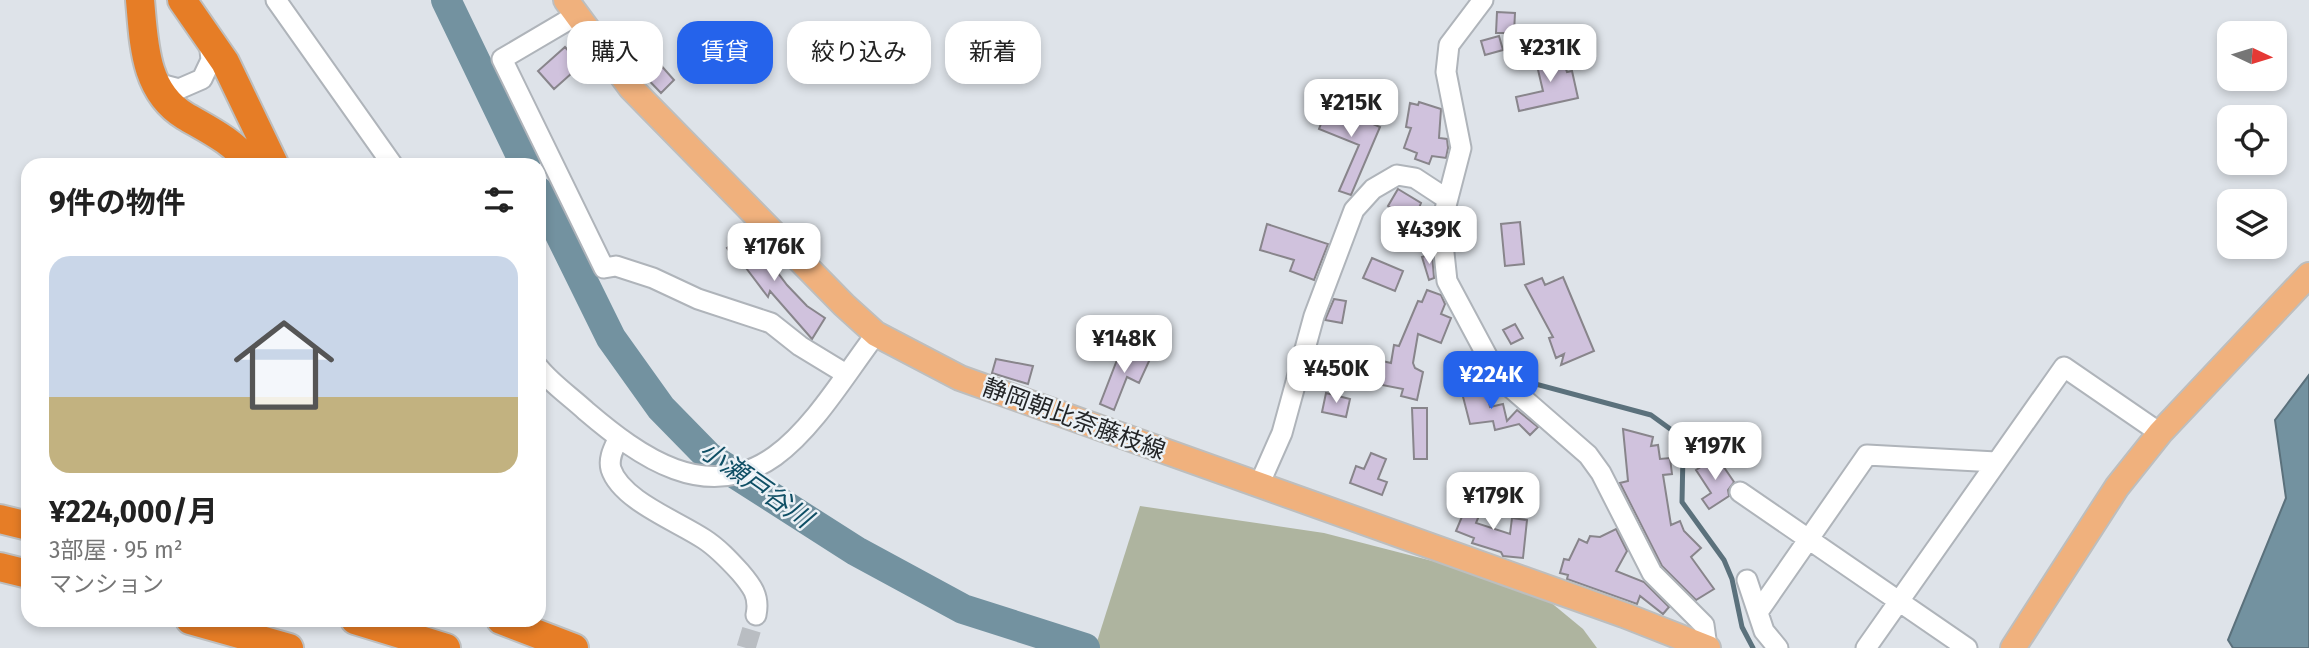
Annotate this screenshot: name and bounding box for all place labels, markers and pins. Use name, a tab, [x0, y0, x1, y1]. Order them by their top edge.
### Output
pin: ¥231K	[1501, 24, 1599, 84]
pin: ¥215K	[1302, 80, 1400, 139]
pin: ¥439K	[1380, 206, 1478, 266]
pin: ¥176K	[725, 224, 823, 283]
pin: ¥148K	[1075, 316, 1173, 375]
pin: ¥450K	[1287, 346, 1385, 405]
pin: ¥224K	[1442, 352, 1540, 411]
pin: ¥197K	[1666, 422, 1764, 482]
pin: ¥179K	[1444, 472, 1542, 532]

